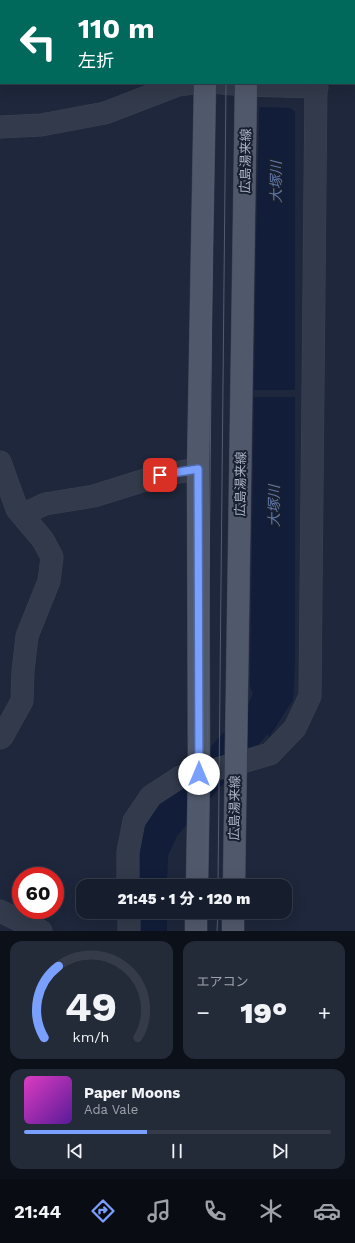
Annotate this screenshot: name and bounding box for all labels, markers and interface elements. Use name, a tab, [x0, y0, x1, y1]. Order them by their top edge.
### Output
text: 110 m	[78, 12, 155, 45]
icon: left	[12, 16, 64, 68]
text: 左折	[78, 50, 114, 71]
street label: 広島湯来線	[237, 128, 254, 194]
water label: 大塚川	[268, 159, 284, 203]
street label: 広島湯来線	[232, 451, 249, 517]
pin	[143, 458, 177, 492]
icon: arrive	[149, 464, 171, 486]
water label: 大塚川	[266, 483, 282, 527]
position arrow	[178, 753, 220, 795]
street label: 広島湯来線	[226, 775, 243, 841]
speed limit sign: 60	[12, 867, 64, 919]
text: 21:45 · 1 分 · 120 m	[118, 890, 250, 908]
text: エアコン	[197, 974, 249, 989]
text: 49	[65, 982, 118, 1031]
text: 19°	[240, 995, 287, 1030]
text: −	[197, 1000, 210, 1025]
text: +	[318, 1000, 331, 1025]
text: km/h	[73, 1029, 110, 1045]
text: Paper Moons	[84, 1084, 180, 1102]
text: Ada Vale	[84, 1102, 138, 1117]
icon: previous	[64, 1140, 86, 1162]
icon: pause	[166, 1140, 188, 1162]
icon: next	[269, 1140, 291, 1162]
icon: directions	[89, 1197, 117, 1225]
icon: music	[145, 1197, 173, 1225]
icon: phone	[201, 1197, 229, 1225]
icon: climate	[257, 1197, 285, 1225]
icon: car	[313, 1197, 341, 1225]
text: 21:44	[14, 1201, 61, 1222]

